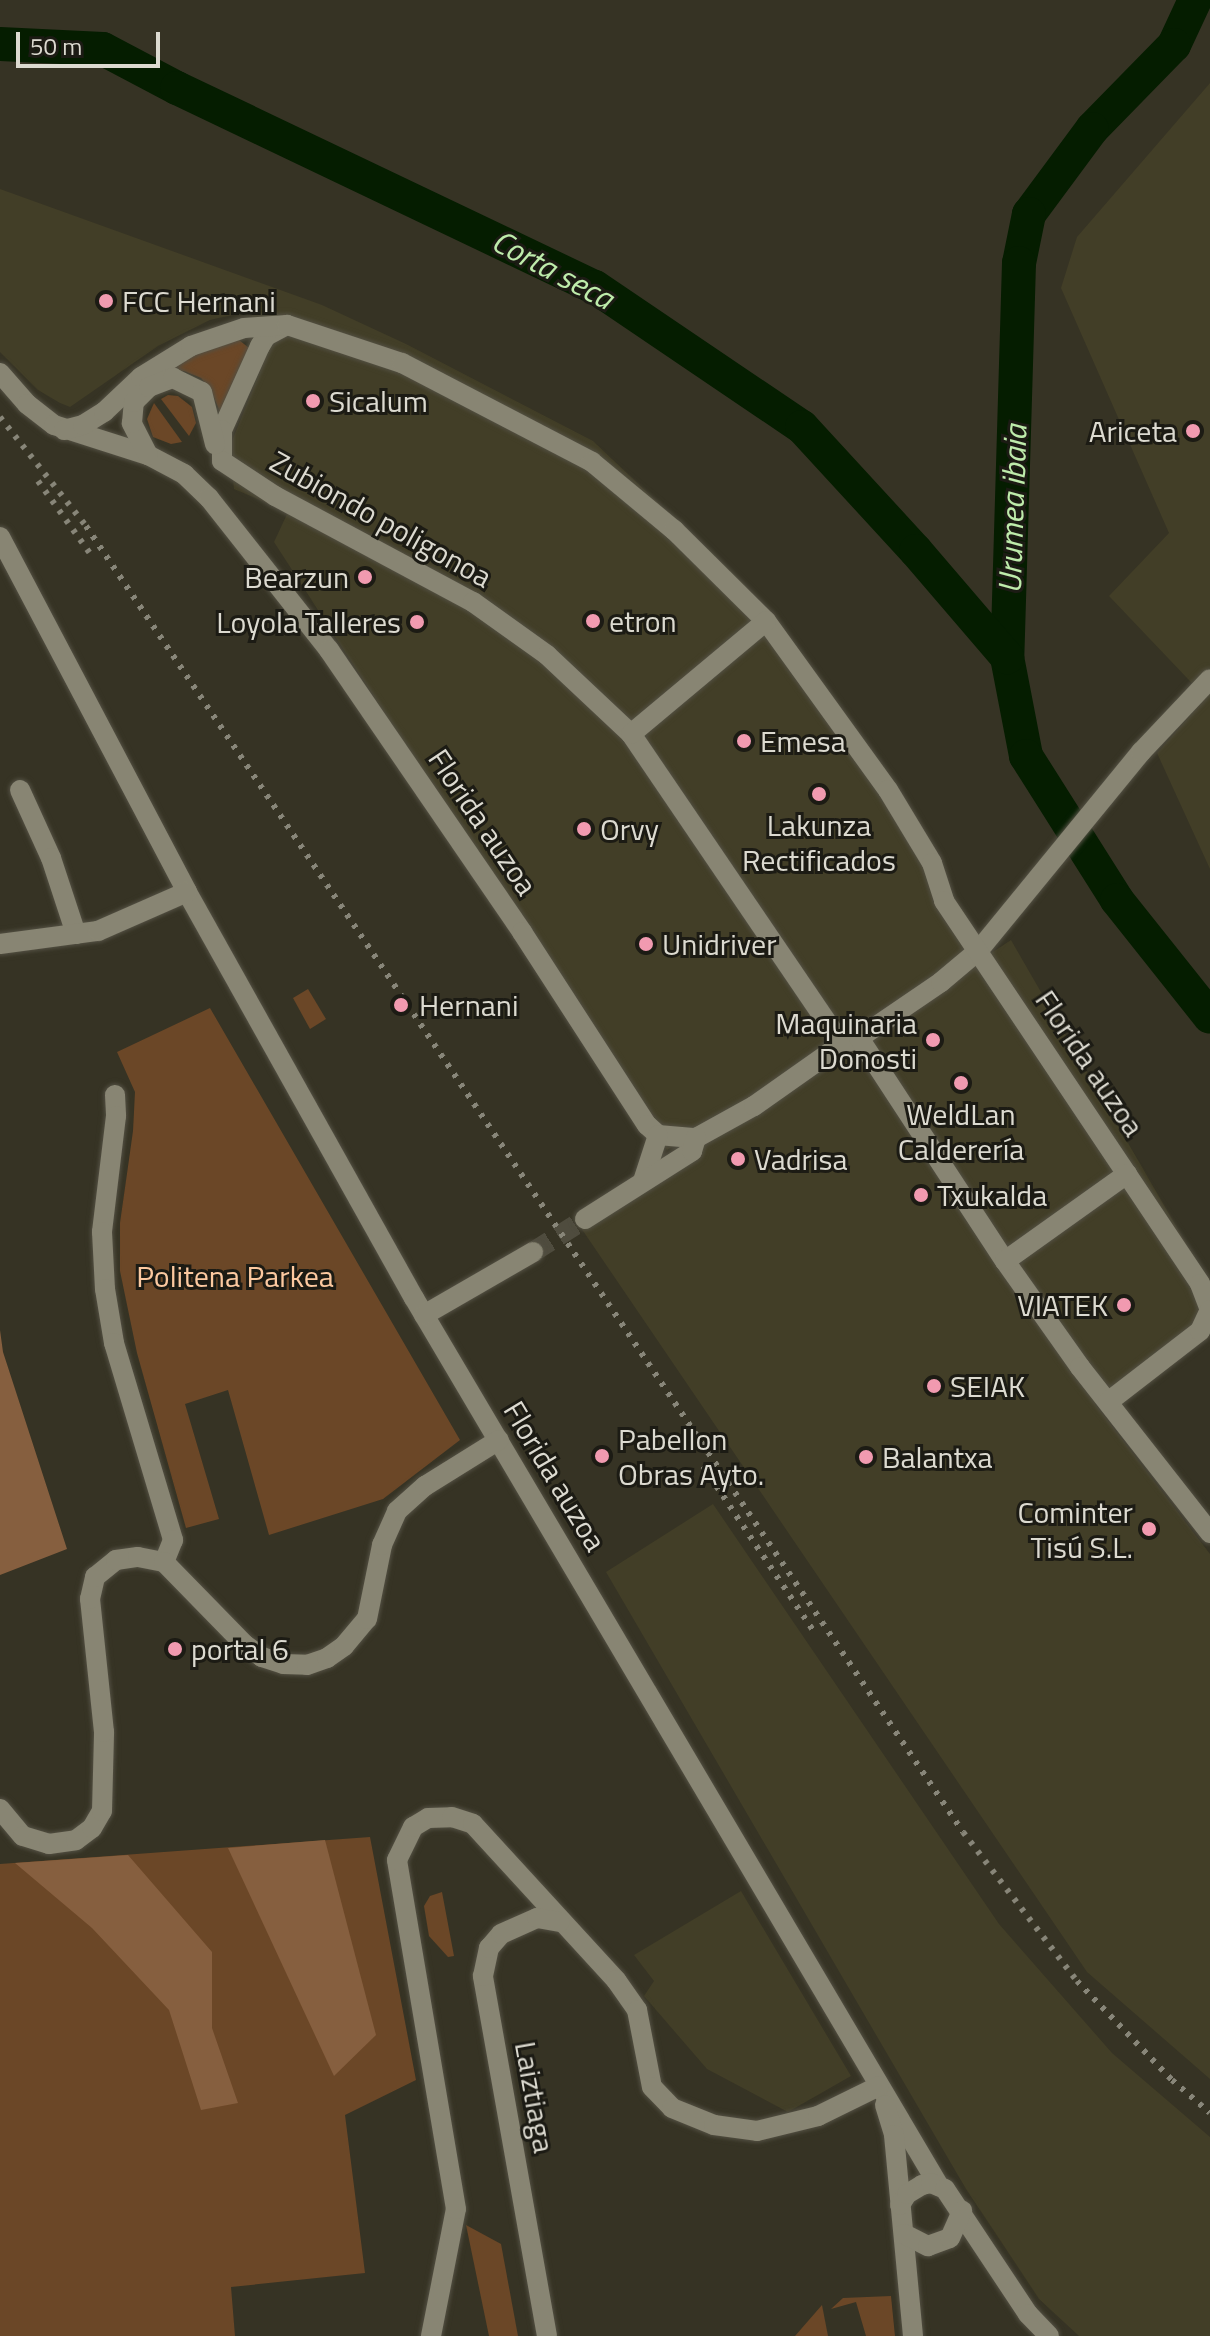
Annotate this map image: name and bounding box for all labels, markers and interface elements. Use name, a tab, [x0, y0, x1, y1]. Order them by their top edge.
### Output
scale bar	[20, 16, 164, 66]
text: 50 m	[30, 28, 82, 64]
water label: Corta seca	[486, 221, 620, 317]
place label: FCC Hernani	[122, 283, 276, 319]
marker: FCC Hernani	[97, 292, 115, 310]
place label: Sicalum	[329, 383, 428, 419]
marker: Sicalum	[304, 392, 322, 410]
place label: Ariceta	[1089, 413, 1177, 449]
marker: Ariceta	[1184, 422, 1202, 440]
water label: Urumea ibaia	[990, 424, 1034, 594]
street label: Zubiondo poligonoa	[264, 443, 498, 595]
place label: Bearzun	[244, 559, 349, 595]
marker: Bearzun	[356, 568, 374, 586]
place label: etron	[609, 603, 677, 639]
place label: Loyola Talleres	[216, 604, 401, 640]
marker: etron	[584, 612, 602, 630]
marker: Loyola Talleres	[408, 613, 426, 631]
place label: Emesa	[760, 723, 846, 759]
marker: Emesa	[735, 732, 753, 750]
street label: Florida auzoa	[421, 742, 545, 902]
marker: Lakunza Rectificados	[810, 785, 828, 803]
place label: Lakunza Rectificados	[742, 807, 896, 878]
place label: Orvy	[600, 811, 659, 847]
marker: Orvy	[575, 820, 593, 838]
place label: Unidriver	[662, 926, 777, 962]
marker: Unidriver	[637, 935, 655, 953]
street label: Florida auzoa	[1028, 983, 1152, 1143]
place label: Hernani	[419, 987, 518, 1023]
marker: Hernani	[390, 994, 412, 1016]
place label: Maquinaria Donosti	[775, 1005, 917, 1076]
marker: Maquinaria Donosti	[924, 1031, 942, 1049]
marker: WeldLan Calderería	[952, 1074, 970, 1092]
place label: WeldLan Calderería	[898, 1096, 1024, 1166]
place label: Vadrisa	[754, 1141, 847, 1177]
marker: Vadrisa	[729, 1150, 747, 1168]
place label: Txukalda	[937, 1177, 1047, 1213]
marker: Txukalda	[912, 1186, 930, 1204]
park label: Politena Parkea	[136, 1258, 334, 1294]
place label: VIATEK	[1017, 1287, 1108, 1323]
marker: VIATEK	[1115, 1296, 1133, 1314]
place label: SEIAK	[950, 1368, 1025, 1404]
marker: SEIAK	[925, 1377, 943, 1395]
street label: Florida auzoa	[496, 1395, 614, 1557]
place label: Pabellon Obras Ayto.	[618, 1421, 764, 1492]
place label: Balantxa	[882, 1439, 992, 1475]
marker: Pabellon Obras Ayto.	[593, 1447, 611, 1465]
marker: Balantxa	[857, 1448, 875, 1466]
place label: Cominter Tisú S.L.	[1017, 1494, 1133, 1564]
marker: Cominter Tisú S.L.	[1140, 1520, 1158, 1538]
place label: portal 6	[191, 1631, 289, 1667]
marker: portal 6	[166, 1640, 184, 1658]
street label: Laiztiaga	[508, 2039, 562, 2155]

